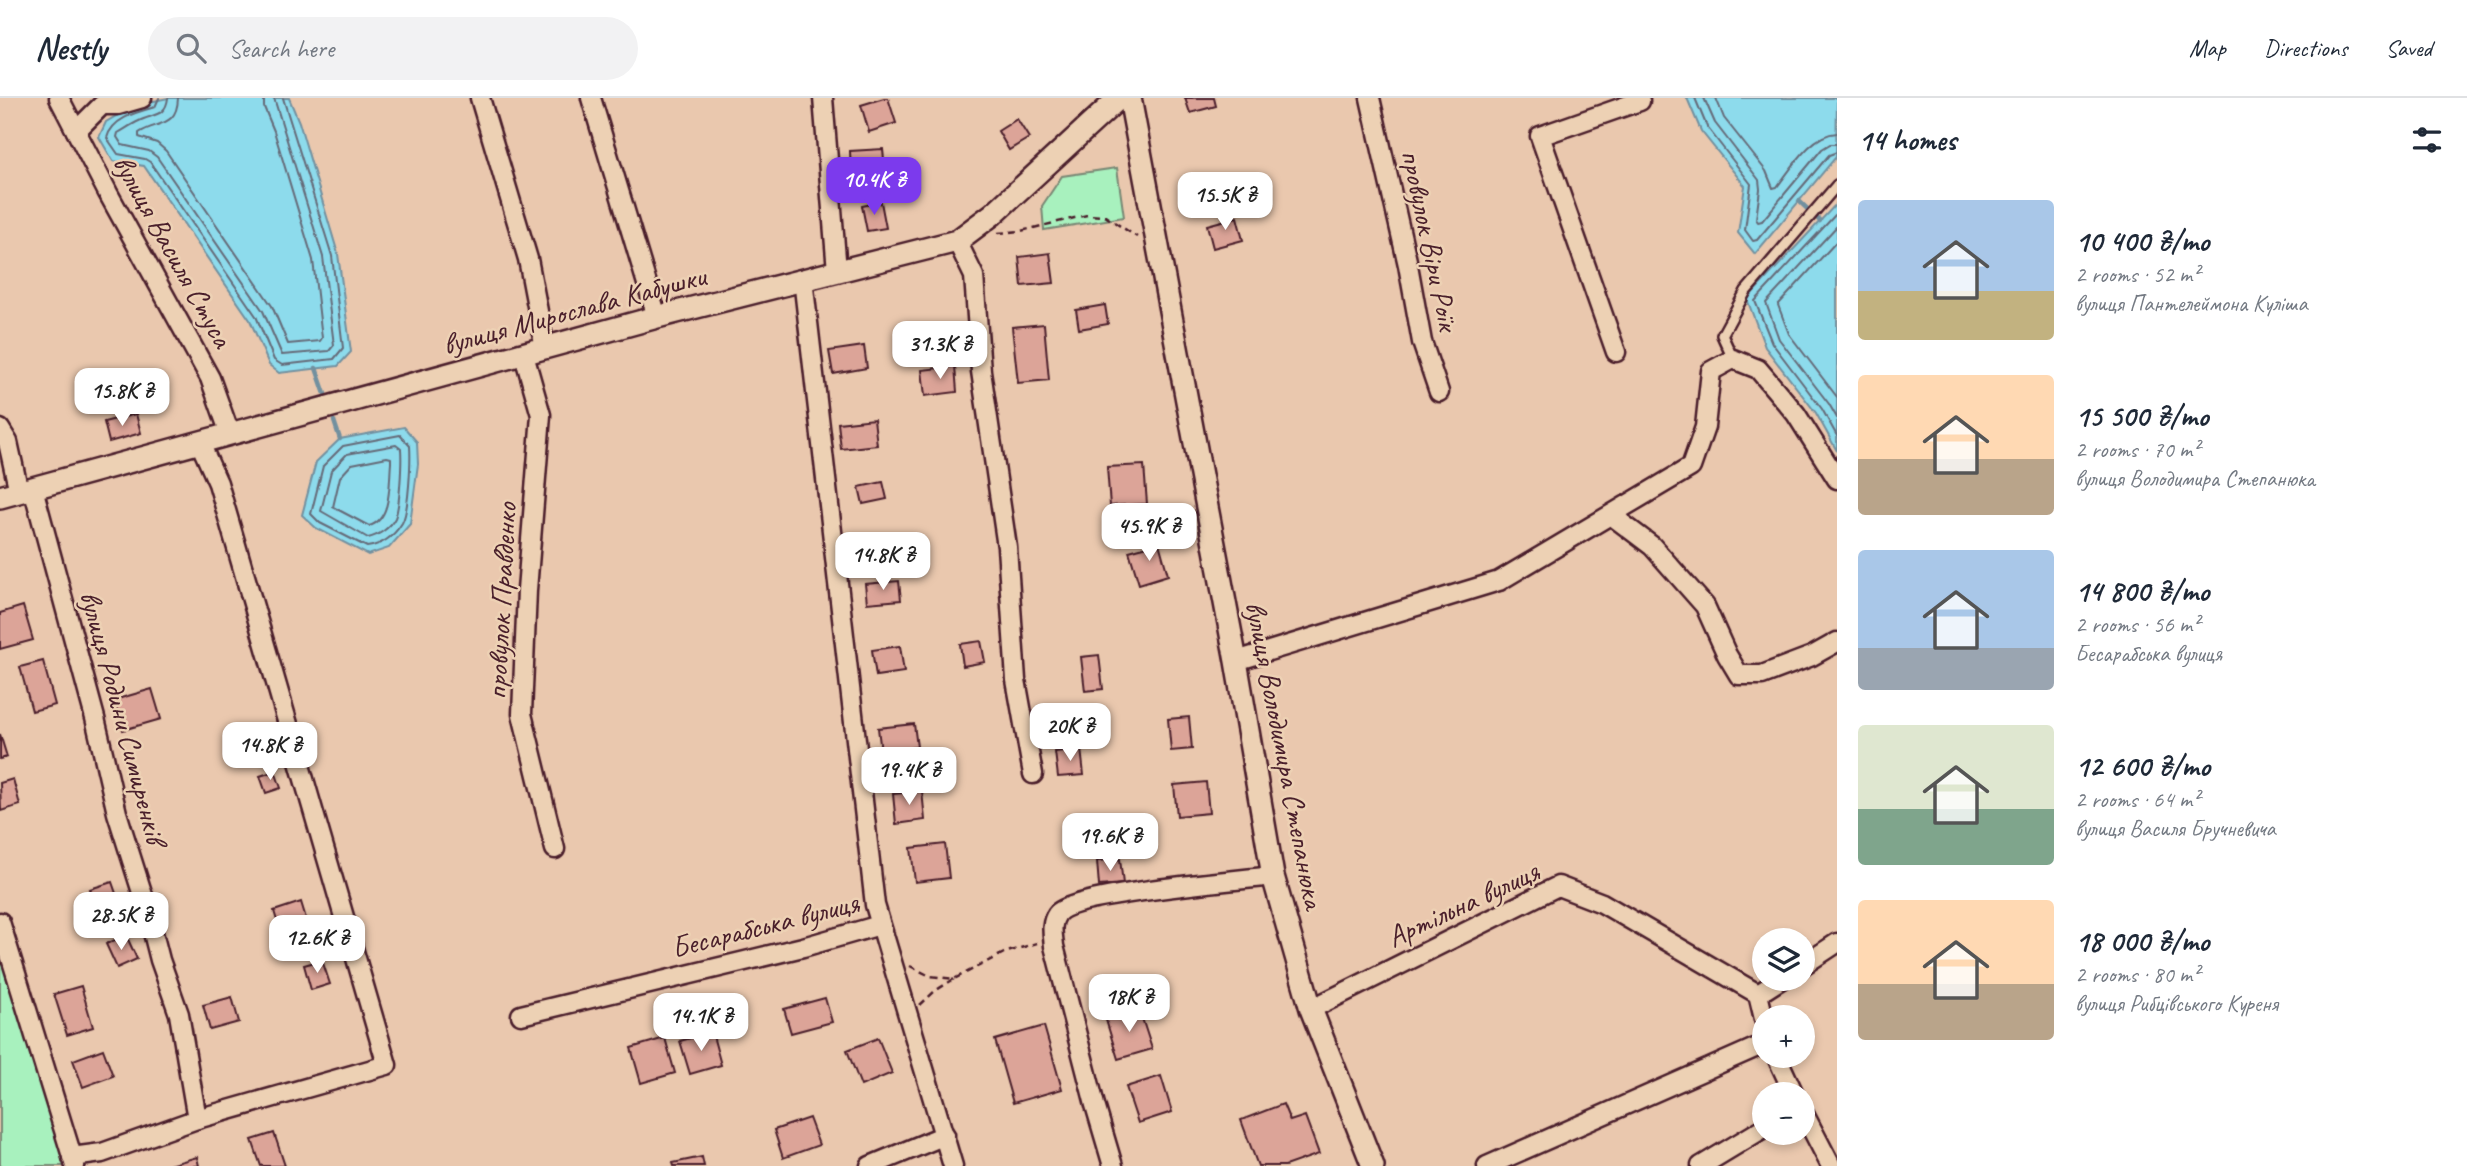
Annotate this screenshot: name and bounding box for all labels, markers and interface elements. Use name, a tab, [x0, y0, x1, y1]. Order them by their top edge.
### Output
search box	[148, 17, 638, 80]
text: Nestly	[35, 27, 106, 69]
icon: search	[172, 29, 210, 67]
text: Search here	[228, 32, 334, 65]
text: Map	[2189, 33, 2226, 63]
text: Directions	[2264, 33, 2347, 63]
text: Saved	[2385, 33, 2432, 63]
text: 14 homes	[1858, 121, 1956, 159]
icon: filters	[2408, 121, 2446, 159]
street label: провулок Віри Роїк	[1392, 146, 1468, 337]
street label: вулиця Василя Стуса	[104, 148, 243, 356]
pin: 10.4K ₴	[809, 158, 939, 217]
text: 10.4K ₴	[842, 165, 906, 194]
pin: 15.5K ₴	[1160, 172, 1290, 232]
text: 15.5K ₴	[1194, 180, 1256, 209]
text: 10 400 ₴/mo	[2075, 222, 2209, 260]
icon: home	[1914, 228, 1998, 312]
street label: вулиця Мирослава Кабушки	[438, 256, 712, 363]
text: 2 rooms · 52 m²	[2075, 260, 2199, 289]
text: вулиця Пантелеймона Куліша	[2075, 289, 2307, 318]
pin: 31.3K ₴	[875, 322, 1005, 381]
text: 31.3K ₴	[908, 329, 972, 358]
pin: 15.8K ₴	[57, 368, 187, 428]
text: 15.8K ₴	[90, 376, 154, 405]
text: 15 500 ₴/mo	[2075, 397, 2208, 435]
icon: home	[1914, 403, 1998, 487]
text: 2 rooms · 70 m²	[2075, 435, 2199, 464]
text: вулиця Володимира Степанюка	[2075, 464, 2315, 493]
street label: провулок Правденко	[477, 500, 525, 700]
pin: 45.9K ₴	[1084, 504, 1214, 563]
text: 45.9K ₴	[1118, 511, 1180, 540]
pin: 14.8K ₴	[818, 532, 948, 592]
text: 14.8K ₴	[851, 540, 915, 569]
text: 14 800 ₴/mo	[2075, 572, 2209, 610]
icon: home	[1914, 578, 1998, 662]
street label: вулиця Родини Симиренків	[71, 586, 177, 854]
street label: вулиця Володимира Степанюка	[1237, 598, 1334, 915]
text: 2 rooms · 56 m²	[2075, 610, 2199, 639]
text: Бесарабська вулиця	[2075, 639, 2222, 668]
pin: 20K ₴	[1021, 704, 1119, 763]
text: 20K ₴	[1046, 711, 1094, 740]
pin: 14.8K ₴	[205, 722, 335, 782]
text: 14.8K ₴	[238, 730, 302, 759]
text: 12 600 ₴/mo	[2075, 747, 2210, 785]
pin: 19.4K ₴	[844, 748, 974, 807]
icon: home	[1914, 753, 1998, 837]
text: 19.4K ₴	[877, 755, 941, 784]
text: 2 rooms · 64 m²	[2075, 785, 2199, 814]
pin: 19.6K ₴	[1045, 814, 1175, 873]
text: вулиця Василя Бручневича	[2075, 814, 2276, 843]
text: 19.6K ₴	[1078, 821, 1142, 850]
street label: Артільна вулиця	[1381, 852, 1546, 956]
street label: Бесарабська вулиця	[667, 883, 864, 967]
pin: 28.5K ₴	[56, 892, 186, 952]
text: 28.5K ₴	[89, 900, 153, 929]
pin: 12.6K ₴	[252, 916, 382, 975]
text: 18 000 ₴/mo	[2075, 922, 2209, 960]
text: 12.6K ₴	[285, 923, 349, 952]
map controls	[1752, 928, 1815, 1145]
button: layers	[1752, 928, 1815, 991]
icon: home	[1914, 928, 1998, 1012]
text: 2 rooms · 80 m²	[2075, 960, 2199, 989]
pin: 18K ₴	[1080, 974, 1178, 1034]
text: 18K ₴	[1105, 982, 1153, 1011]
text: вулиця Рибцівського Куреня	[2075, 989, 2278, 1018]
pin: 14.1K ₴	[636, 993, 766, 1053]
text: 14.1K ₴	[669, 1001, 733, 1030]
button: +	[1752, 1005, 1815, 1068]
button: −	[1752, 1082, 1815, 1145]

